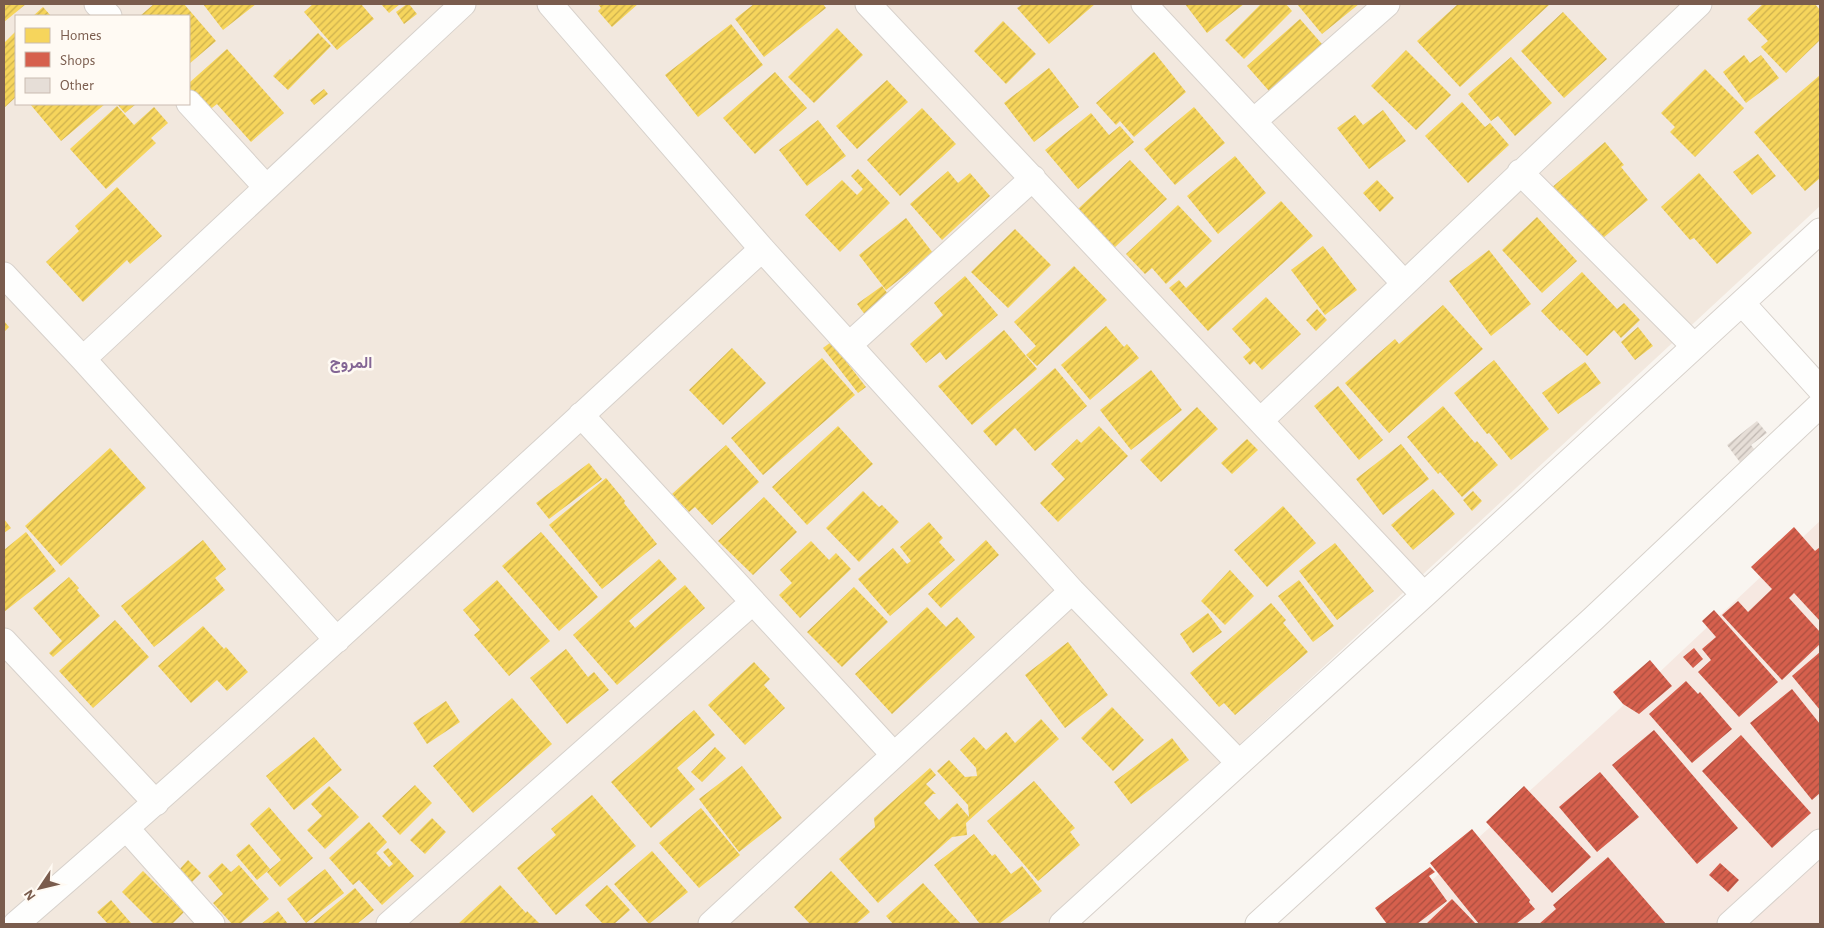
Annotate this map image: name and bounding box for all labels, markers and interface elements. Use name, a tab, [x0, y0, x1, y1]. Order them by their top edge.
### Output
legend	[15, 15, 190, 105]
text: Homes	[60, 28, 102, 43]
text: Shops	[60, 53, 95, 68]
text: Other	[60, 78, 94, 93]
district label: المروج	[330, 355, 372, 373]
north arrow	[15, 863, 65, 913]
text: N	[22, 887, 39, 903]

